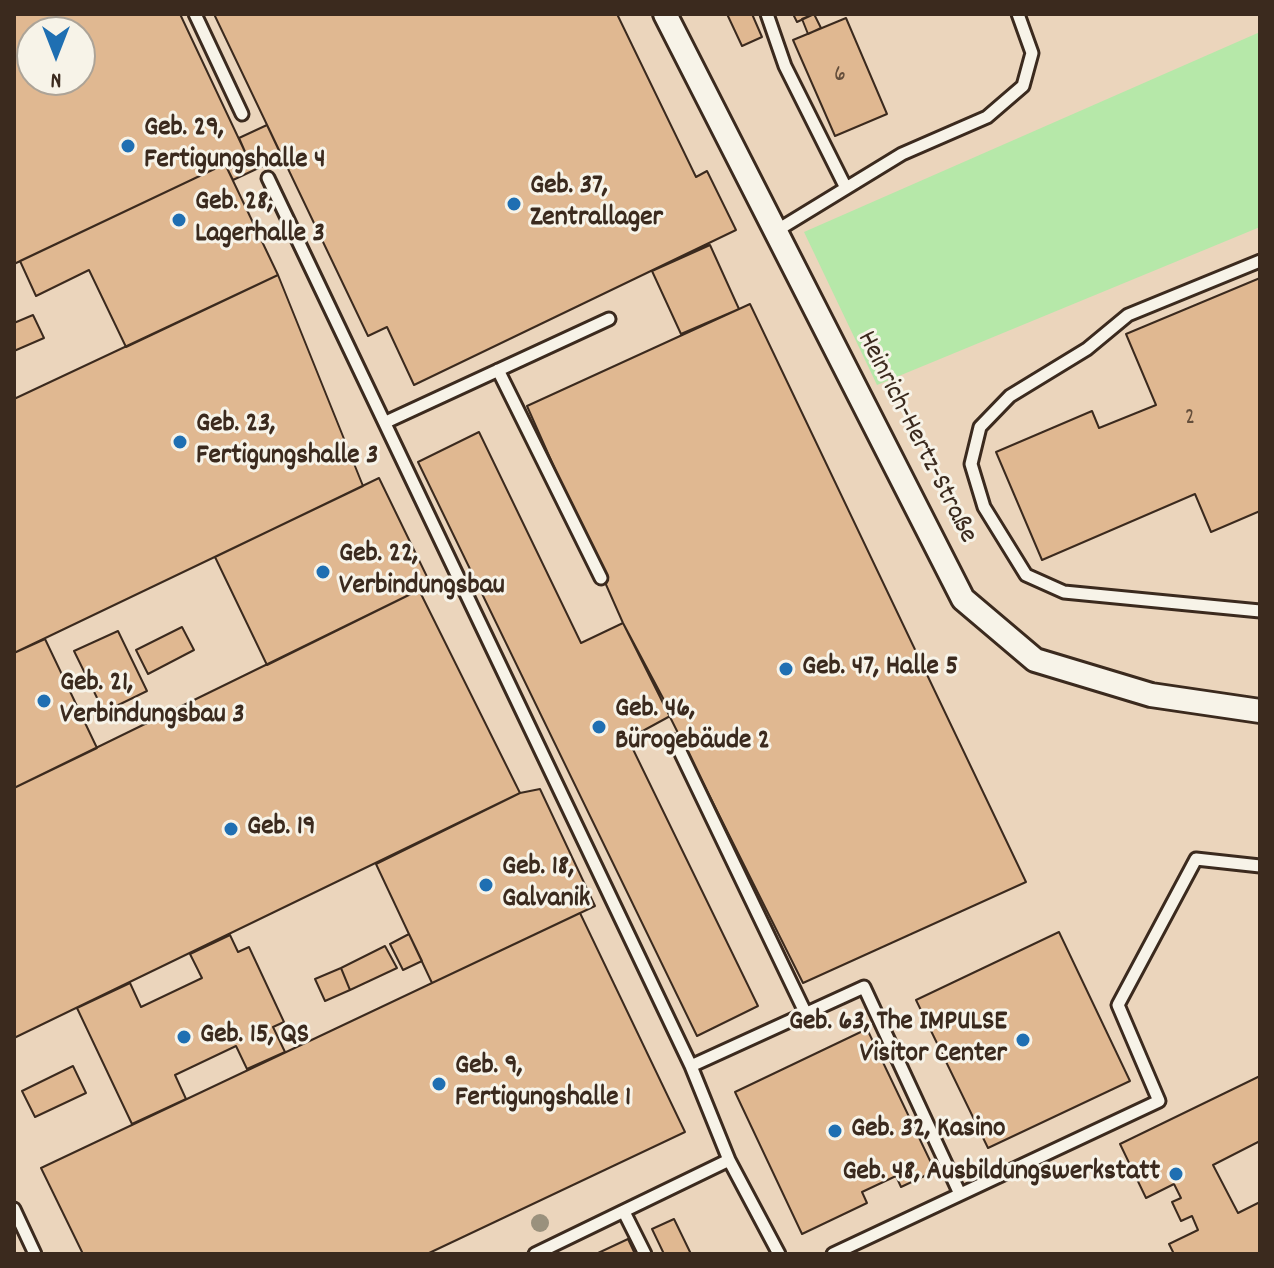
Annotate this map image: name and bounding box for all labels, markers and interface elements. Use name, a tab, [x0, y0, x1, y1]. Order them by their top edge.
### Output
north arrow	[16, 16, 96, 96]
text: N	[51, 63, 61, 94]
house number: 6	[834, 63, 846, 91]
place label: Geb. 29, Fertigungshalle 4	[144, 113, 326, 179]
marker: Geb. 29, Fertigungshalle 4	[119, 137, 137, 155]
place label: Geb. 37, Zentrallager	[530, 171, 663, 237]
place label: Geb. 28, Lagerhalle 3	[195, 187, 325, 253]
marker: Geb. 37, Zentrallager	[505, 195, 523, 213]
marker: Geb. 28, Lagerhalle 3	[170, 211, 188, 229]
street label: Heinrich-Hertz-Straße	[847, 326, 983, 550]
house number: 2	[1185, 406, 1195, 434]
place label: Geb. 23, Fertigungshalle 3	[196, 409, 378, 475]
marker: Geb. 23, Fertigungshalle 3	[171, 433, 189, 451]
place label: Geb. 22, Verbindungsbau	[339, 539, 505, 605]
marker: Geb. 22, Verbindungsbau	[314, 563, 332, 581]
place label: Geb. 47, Halle 5	[802, 652, 958, 686]
marker: Geb. 47, Halle 5	[777, 660, 795, 678]
place label: Geb. 21, Verbindungsbau 3	[60, 668, 245, 734]
marker: Geb. 21, Verbindungsbau 3	[35, 692, 53, 710]
place label: Geb. 46, Bürogebäude 2	[615, 694, 770, 760]
marker: Geb. 46, Bürogebäude 2	[590, 718, 608, 736]
place label: Geb. 19	[247, 812, 316, 846]
marker: Geb. 19	[222, 820, 240, 838]
place label: Geb. 18, Galvanik	[502, 852, 590, 918]
marker: Geb. 18, Galvanik	[477, 876, 495, 894]
place label: Geb. 63, The IMPULSE Visitor Center	[789, 1007, 1007, 1073]
place label: Geb. 15, QS	[200, 1020, 309, 1054]
marker: Geb. 15, QS	[175, 1028, 193, 1046]
marker: Geb. 63, The IMPULSE Visitor Center	[1014, 1031, 1032, 1049]
place label: Geb. 9, Fertigungshalle 1	[455, 1051, 631, 1117]
marker: Geb. 9, Fertigungshalle 1	[430, 1075, 448, 1093]
place label: Geb. 32, Kasino	[851, 1114, 1005, 1148]
marker: Geb. 32, Kasino	[826, 1122, 844, 1140]
place label: Geb. 48, Ausbildungswerkstatt	[842, 1157, 1160, 1191]
marker: Geb. 48, Ausbildungswerkstatt	[1167, 1165, 1185, 1183]

